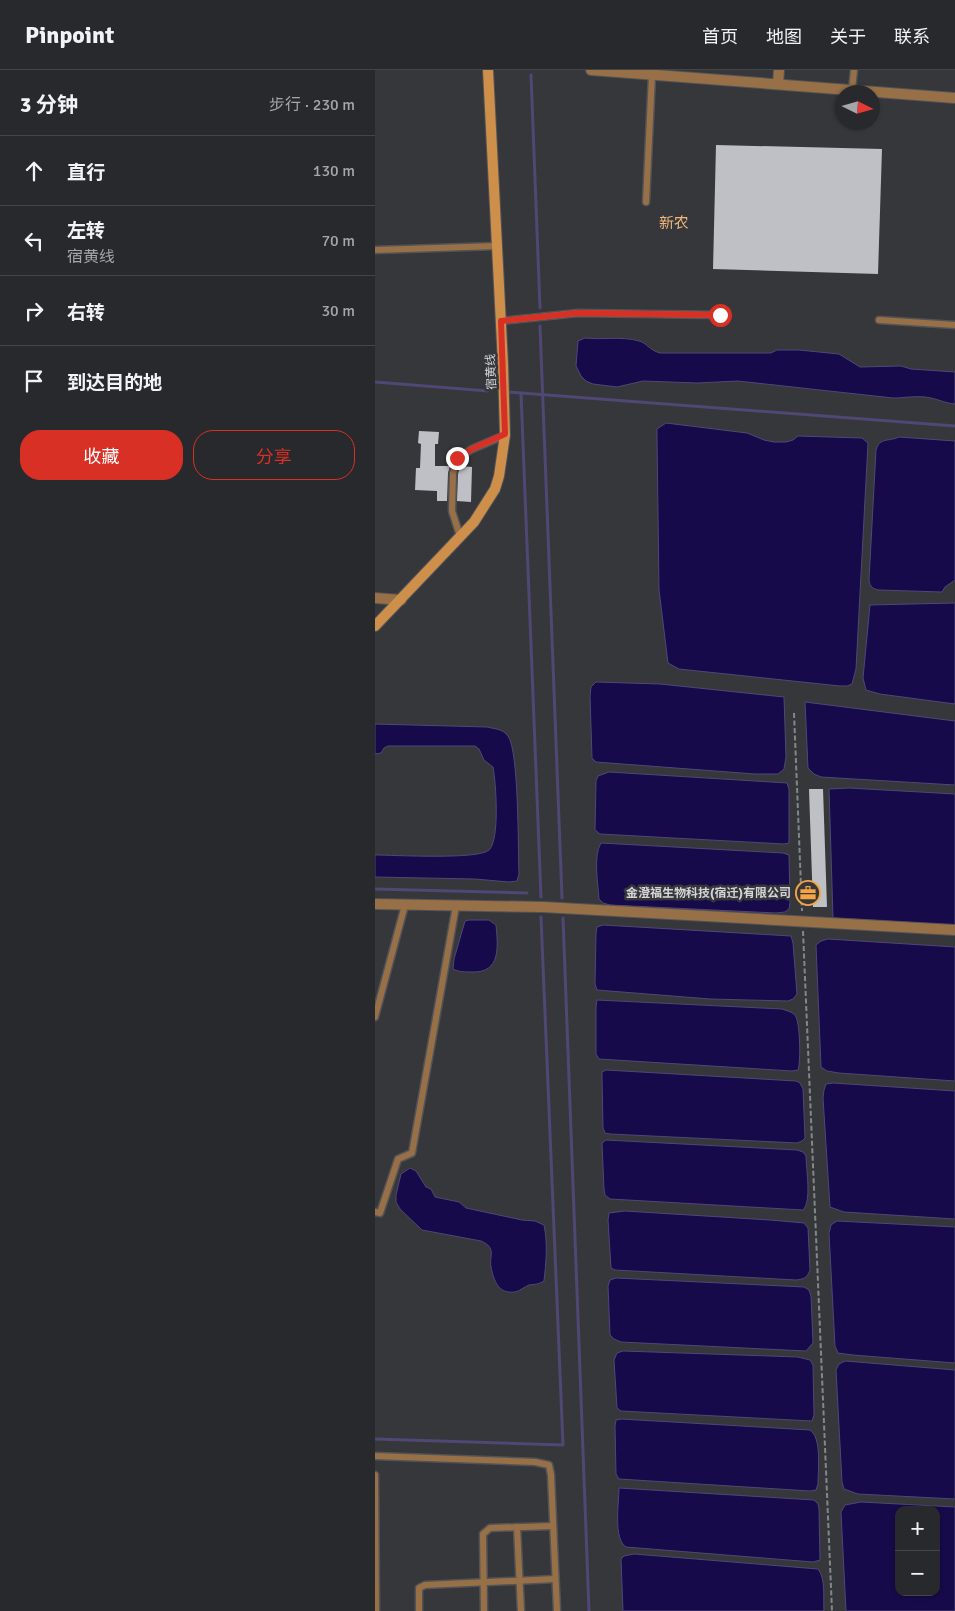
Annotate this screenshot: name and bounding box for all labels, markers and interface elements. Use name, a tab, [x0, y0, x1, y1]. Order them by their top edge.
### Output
text: Pinpoint	[25, 20, 114, 50]
text: 首页	[702, 26, 738, 48]
text: 地图	[766, 26, 802, 48]
text: 关于	[830, 26, 866, 48]
text: 联系	[894, 26, 930, 48]
north arrow	[835, 85, 880, 130]
text: 3 分钟	[20, 92, 78, 118]
text: 步行 · 230 m	[269, 95, 355, 115]
icon: ahead	[20, 157, 48, 185]
text: 直行	[67, 161, 105, 185]
text: 130 m	[313, 161, 355, 181]
district label: 新农	[659, 214, 689, 232]
text: 左转	[67, 219, 105, 243]
icon: left	[20, 227, 48, 255]
text: 70 m	[321, 231, 355, 251]
text: 宿黄线	[67, 247, 115, 267]
icon: right	[20, 297, 48, 325]
text: 右转	[67, 301, 105, 325]
text: 30 m	[321, 301, 355, 321]
route start	[709, 304, 732, 327]
street label: 宿黄线	[483, 354, 500, 390]
icon: arrive	[20, 367, 48, 395]
text: 到达目的地	[67, 371, 162, 395]
button: 收藏	[20, 430, 183, 480]
button: 分享	[193, 430, 355, 480]
route end	[446, 447, 469, 470]
office icon: 金澄福生物科技(宿迁)有限公司	[795, 880, 821, 906]
place label: 金澄福生物科技(宿迁)有限公司	[626, 886, 791, 901]
map controls	[895, 1506, 940, 1596]
button: +	[895, 1506, 940, 1551]
button: −	[895, 1551, 940, 1596]

